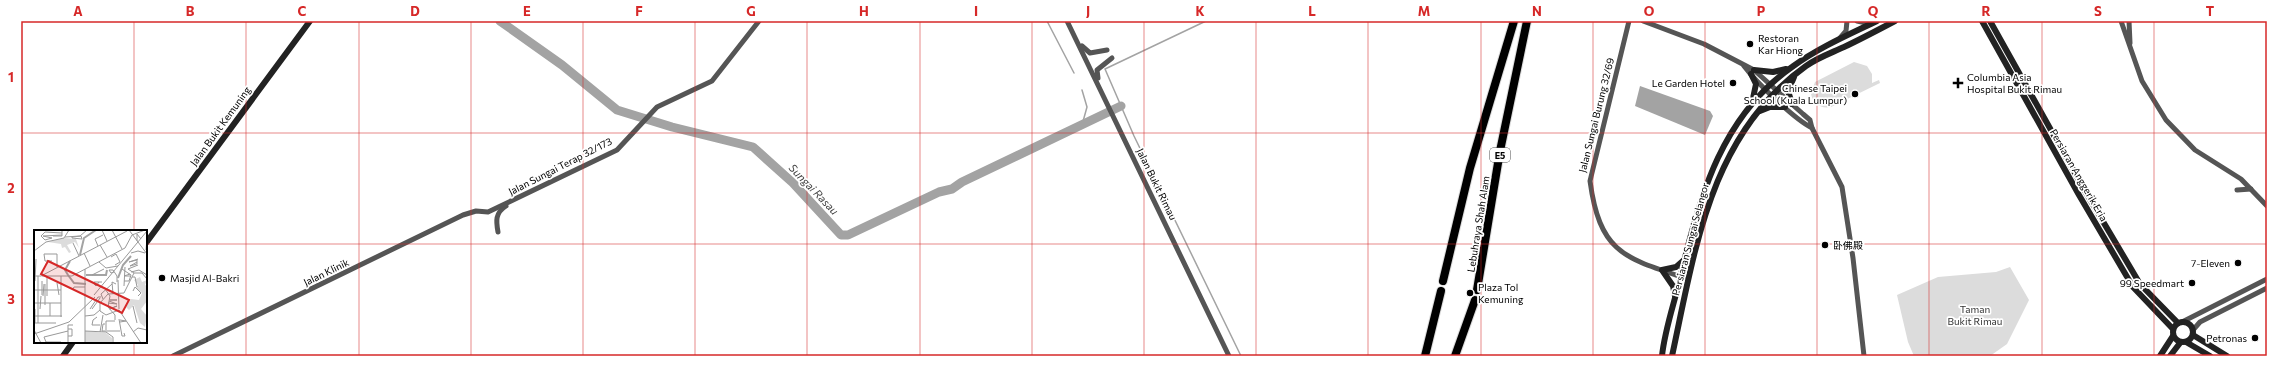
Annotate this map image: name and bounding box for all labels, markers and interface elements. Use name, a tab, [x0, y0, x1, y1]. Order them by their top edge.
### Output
text: A	[73, 3, 83, 19]
text: B	[186, 3, 195, 19]
text: C	[298, 3, 307, 19]
text: D	[410, 3, 420, 19]
text: E	[523, 3, 531, 19]
text: F	[635, 3, 643, 19]
text: G	[746, 3, 756, 19]
text: H	[859, 3, 869, 19]
text: I	[974, 3, 978, 19]
text: J	[1086, 3, 1090, 19]
text: K	[1195, 3, 1205, 19]
text: L	[1308, 3, 1316, 19]
text: M	[1418, 3, 1430, 19]
text: N	[1532, 3, 1542, 19]
text: O	[1644, 3, 1655, 19]
text: P	[1757, 3, 1766, 19]
text: Q	[1868, 3, 1879, 19]
text: R	[1982, 3, 1991, 19]
text: S	[2094, 3, 2102, 19]
text: T	[2206, 3, 2215, 19]
place label: Restoran Kar Hiong	[1758, 32, 1804, 56]
marker: Restoran Kar Hiong	[1745, 39, 1755, 49]
street label: Jalan Sungai Burung 32/69	[1576, 56, 1616, 174]
text: 1	[8, 69, 14, 85]
place label: Columbia Asia Hospital Bukit Rimau	[1967, 71, 2062, 95]
place label: Le Garden Hotel	[1652, 77, 1725, 89]
marker: Columbia Asia Hospital Bukit Rimau	[1952, 77, 1964, 89]
marker: Le Garden Hotel	[1728, 78, 1738, 88]
place label: Chinese Taipei School (Kuala Lumpur)	[1744, 82, 1847, 106]
street label: Jalan Bukit Kemuning	[187, 84, 253, 168]
marker: Chinese Taipei School (Kuala Lumpur)	[1850, 89, 1860, 99]
street label: Persiaran Anggerik Eria	[2048, 127, 2110, 223]
street label: Jalan Sungai Terap 32/173	[506, 135, 614, 197]
street label: Jalan Bukit Rimau	[1134, 146, 1180, 222]
road number: E5	[1490, 148, 1510, 162]
water label: Sungai Rasau	[787, 161, 841, 217]
street label: Lebuhraya Shah Alam	[1464, 175, 1492, 273]
text: 2	[7, 180, 15, 196]
street label: Persiaran Sungai Selangor	[1669, 181, 1711, 297]
inset map	[34, 230, 147, 343]
place label: 卧佛殿	[1833, 239, 1863, 251]
marker: 卧佛殿	[1820, 240, 1830, 250]
street label: Jalan Klinik	[301, 256, 351, 288]
place label: 7-Eleven	[2191, 257, 2230, 269]
marker: 7-Eleven	[2233, 258, 2243, 268]
place label: Masjid Al-Bakri	[170, 272, 239, 284]
marker: Masjid Al-Bakri	[157, 273, 167, 283]
place label: 99 Speedmart	[2120, 277, 2184, 289]
marker: 99 Speedmart	[2187, 278, 2197, 288]
place label: Plaza Tol Kemuning	[1478, 281, 1524, 305]
marker: Plaza Tol Kemuning	[1465, 288, 1475, 298]
text: 3	[7, 291, 15, 307]
park label: Taman Bukit Rimau	[1948, 303, 2002, 327]
place label: Petronas	[2206, 332, 2247, 344]
marker: Petronas	[2250, 333, 2260, 343]

